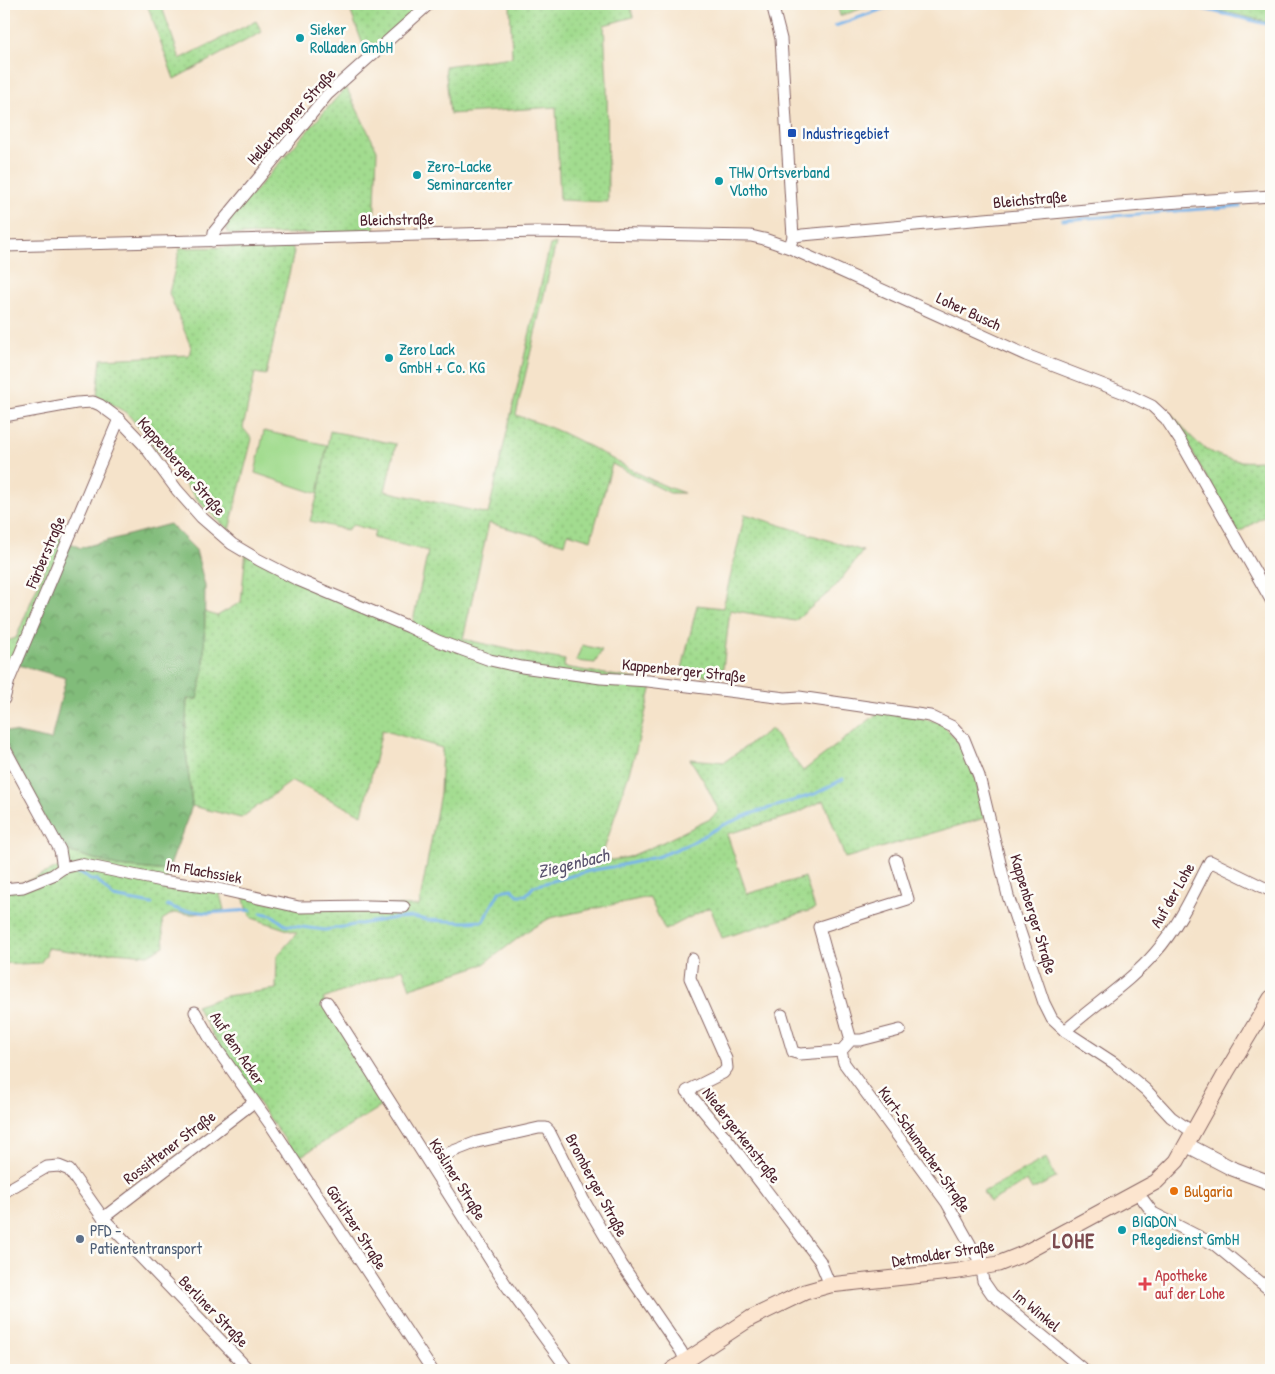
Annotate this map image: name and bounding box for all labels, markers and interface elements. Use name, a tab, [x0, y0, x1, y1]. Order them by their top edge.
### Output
place label: Sieker Rolladen GmbH	[310, 18, 393, 58]
marker: Sieker Rolladen GmbH	[294, 32, 306, 44]
street label: Hellerhagener Straße	[242, 62, 341, 169]
place label: Industriegebiet	[802, 122, 889, 144]
marker: Industriegebiet	[786, 127, 798, 139]
place label: Zero-Lacke Seminarcenter	[427, 155, 513, 195]
place label: THW Ortsverband Vlotho	[729, 161, 830, 201]
marker: Zero-Lacke Seminarcenter	[411, 169, 423, 181]
marker: THW Ortsverband Vlotho	[713, 175, 725, 187]
street label: Bleichstraße	[992, 185, 1069, 213]
street label: Bleichstraße	[360, 207, 435, 231]
street label: Loher Busch	[933, 286, 1005, 336]
place label: Zero Lack GmbH + Co. KG	[399, 338, 485, 378]
marker: Zero Lack GmbH + Co. KG	[383, 352, 395, 364]
street label: Kappenberger Straße	[133, 412, 232, 521]
street label: Färberstraße	[20, 512, 70, 592]
street label: Kappenberger Straße	[621, 653, 748, 688]
water label: Ziegenbach	[535, 842, 613, 884]
street label: Kappenberger Straße	[1005, 851, 1063, 977]
street label: Im Flachssiek	[164, 854, 244, 889]
street label: Auf der Lohe	[1145, 858, 1200, 931]
street label: Auf dem Acker	[205, 1007, 271, 1089]
street label: Niedergerkenstraße	[698, 1082, 787, 1188]
street label: Kurt-Schumacher-Straße	[873, 1082, 977, 1217]
street label: Rossittener Straße	[118, 1105, 220, 1189]
street label: Bromberger Straße	[560, 1129, 634, 1241]
street label: Kösliner Straße	[424, 1134, 492, 1225]
street label: Görlitzer Straße	[321, 1180, 393, 1274]
place label: Bulgaria	[1184, 1180, 1232, 1202]
marker: Bulgaria	[1168, 1185, 1180, 1197]
place label: BIGDON Pflegedienst GmbH	[1132, 1210, 1239, 1250]
place label: PFD - Patiententransport	[90, 1219, 203, 1259]
marker: BIGDON Pflegedienst GmbH	[1116, 1224, 1128, 1236]
district label: LOHE	[1053, 1226, 1095, 1255]
marker: PFD - Patiententransport	[74, 1233, 86, 1245]
street label: Detmolder Straße	[890, 1234, 997, 1272]
place label: Apotheke auf der Lohe	[1155, 1264, 1226, 1304]
street label: Berliner Straße	[174, 1270, 254, 1352]
marker: Apotheke auf der Lohe	[1139, 1278, 1151, 1290]
street label: Im Winkel	[1008, 1283, 1066, 1337]

